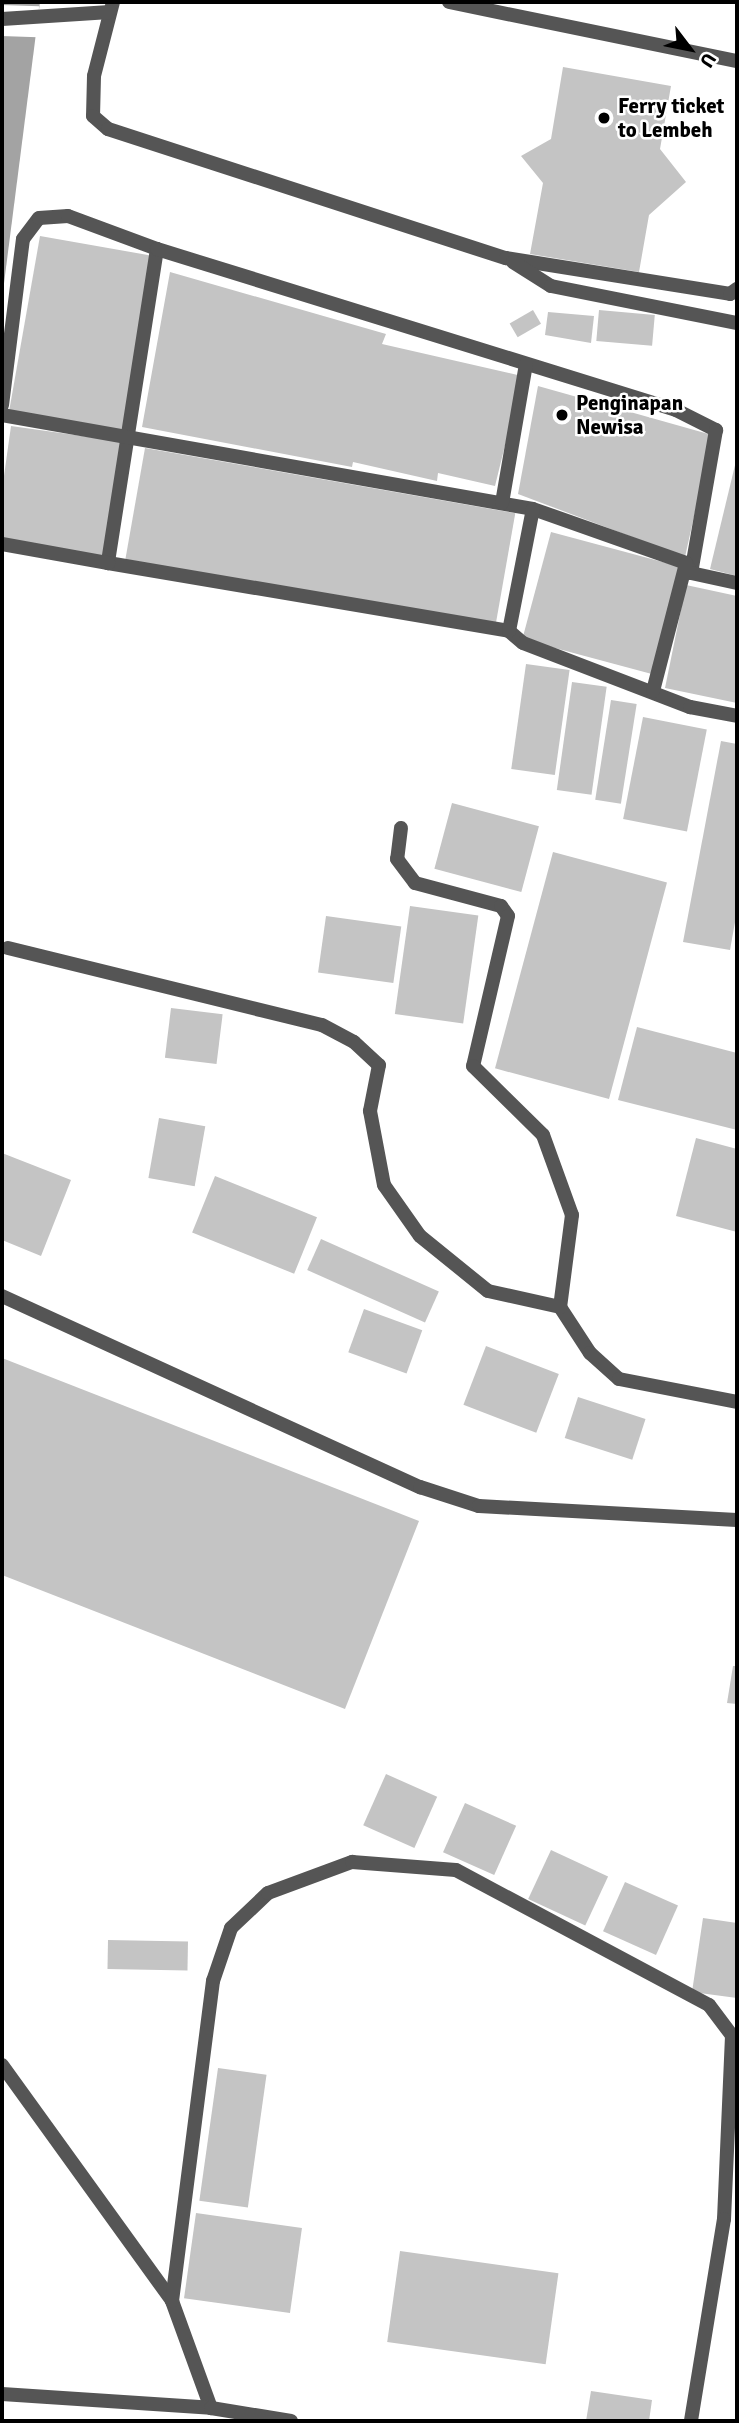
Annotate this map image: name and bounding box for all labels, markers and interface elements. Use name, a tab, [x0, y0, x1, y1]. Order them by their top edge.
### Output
north arrow	[655, 14, 725, 84]
text: U	[694, 48, 721, 72]
place label: Ferry ticket to Lembeh	[618, 93, 724, 143]
marker: Ferry ticket to Lembeh	[596, 110, 612, 126]
place label: Penginapan Newisa	[576, 390, 683, 440]
marker: Penginapan Newisa	[554, 407, 570, 423]

